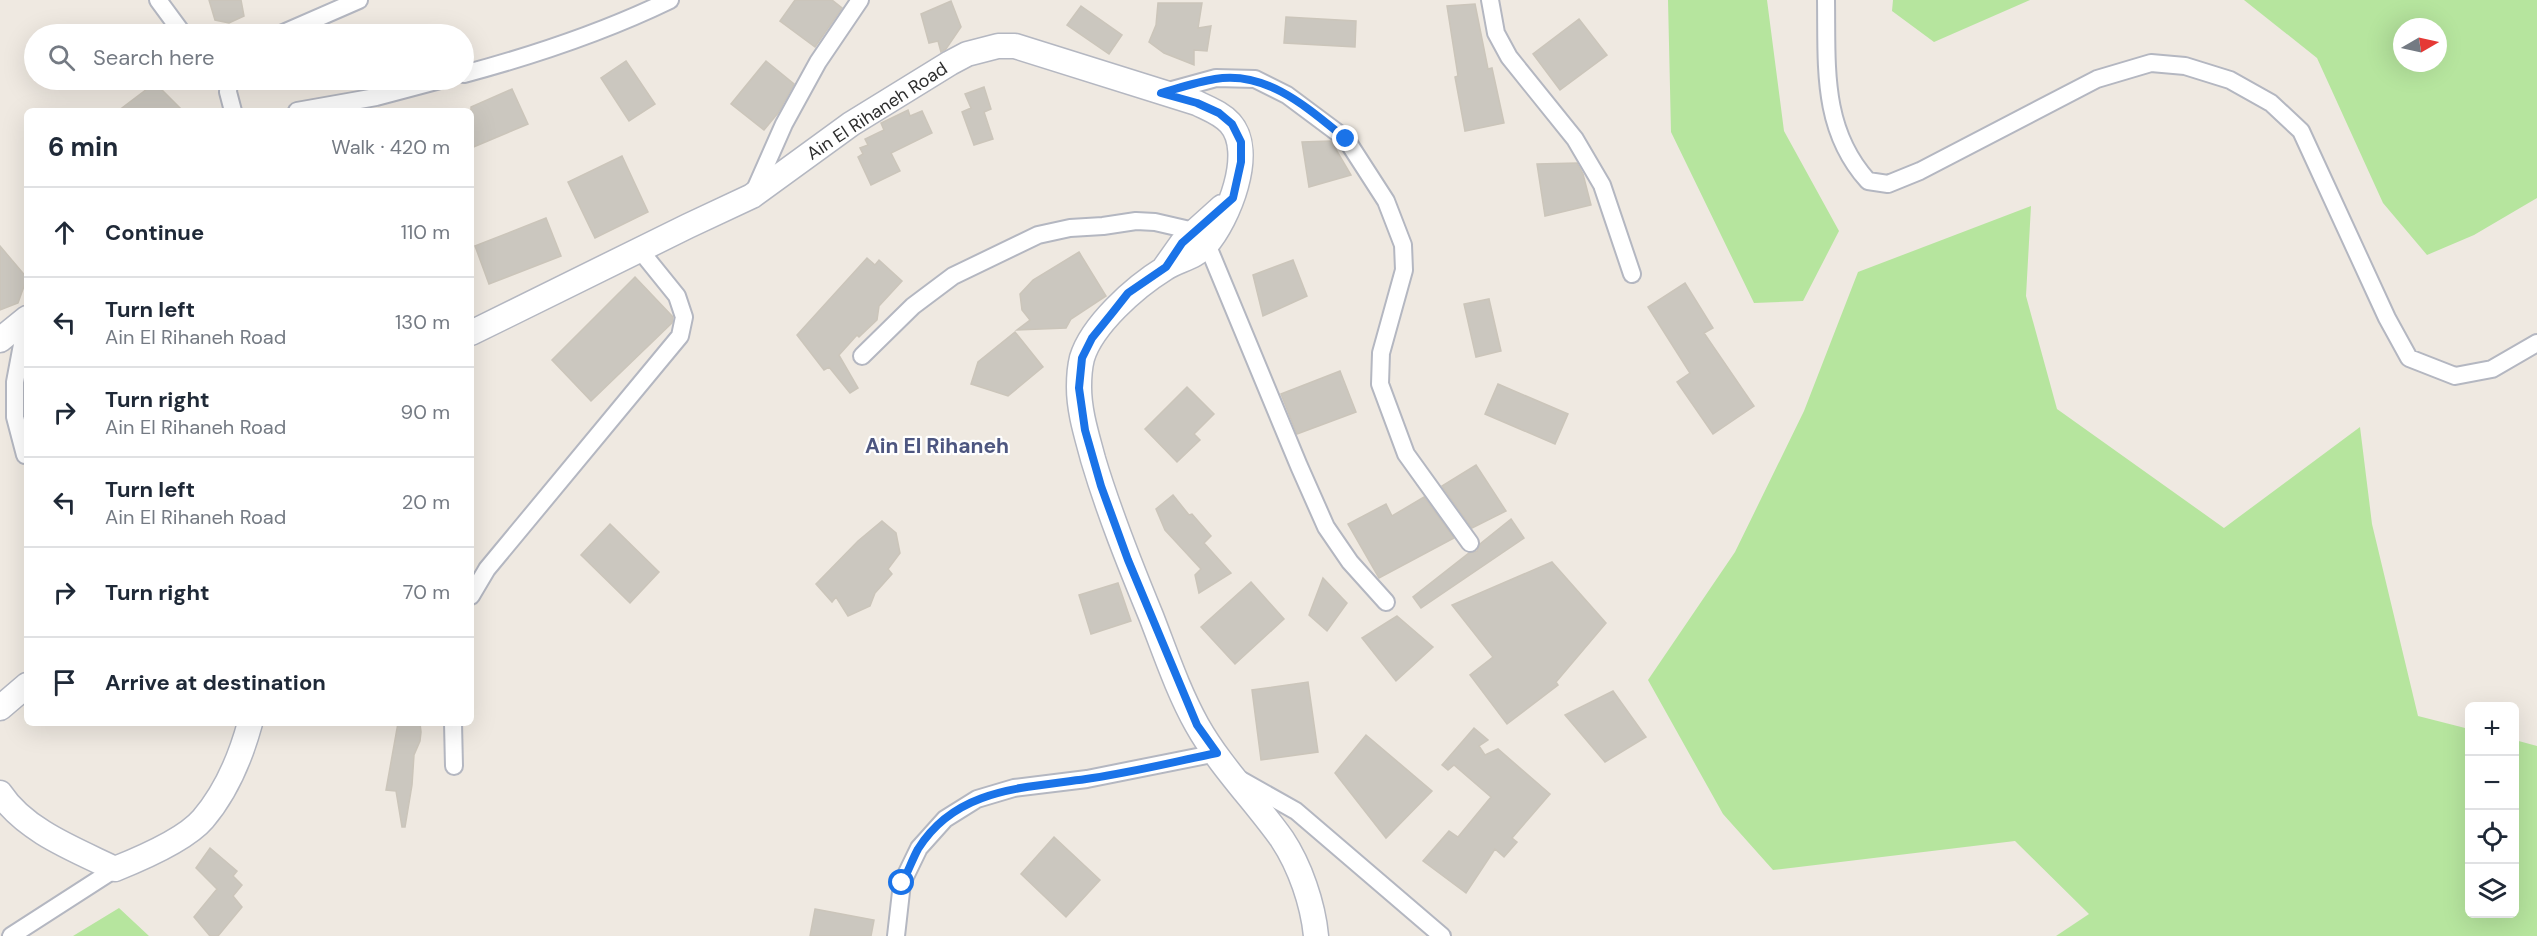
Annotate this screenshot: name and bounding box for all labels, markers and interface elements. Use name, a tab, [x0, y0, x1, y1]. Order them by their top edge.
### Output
north arrow	[2393, 18, 2447, 72]
search box	[24, 24, 474, 90]
icon: search	[45, 41, 78, 74]
text: Search here	[93, 43, 214, 72]
street label: Ain El Rihaneh Road	[802, 57, 952, 165]
route end	[1332, 125, 1358, 151]
text: 6 min	[48, 130, 118, 164]
text: Walk · 420 m	[331, 134, 450, 160]
icon: ahead	[48, 216, 81, 249]
text: Continue	[105, 218, 204, 247]
text: 110 m	[401, 219, 450, 245]
text: Turn left	[105, 295, 195, 324]
icon: left	[48, 306, 81, 339]
text: 130 m	[395, 309, 450, 335]
text: Ain El Rihaneh Road	[105, 324, 286, 350]
text: Turn right	[105, 385, 210, 414]
icon: right	[48, 396, 81, 429]
text: 90 m	[401, 399, 450, 425]
text: Ain El Rihaneh Road	[105, 414, 286, 440]
district label: Ain El Rihaneh	[865, 432, 1009, 460]
text: Turn left	[105, 475, 195, 504]
icon: left	[48, 486, 81, 519]
text: 20 m	[402, 489, 450, 515]
text: Ain El Rihaneh Road	[105, 504, 286, 530]
icon: right	[48, 576, 81, 609]
text: Turn right	[105, 578, 210, 607]
text: 70 m	[403, 579, 450, 605]
icon: arrive	[48, 666, 81, 699]
text: Arrive at destination	[105, 668, 326, 697]
map controls	[2465, 702, 2519, 918]
button: +	[2465, 702, 2519, 756]
button: −	[2465, 756, 2519, 810]
button: locate	[2465, 810, 2519, 864]
button: layers	[2465, 864, 2519, 918]
route start	[888, 869, 914, 895]

